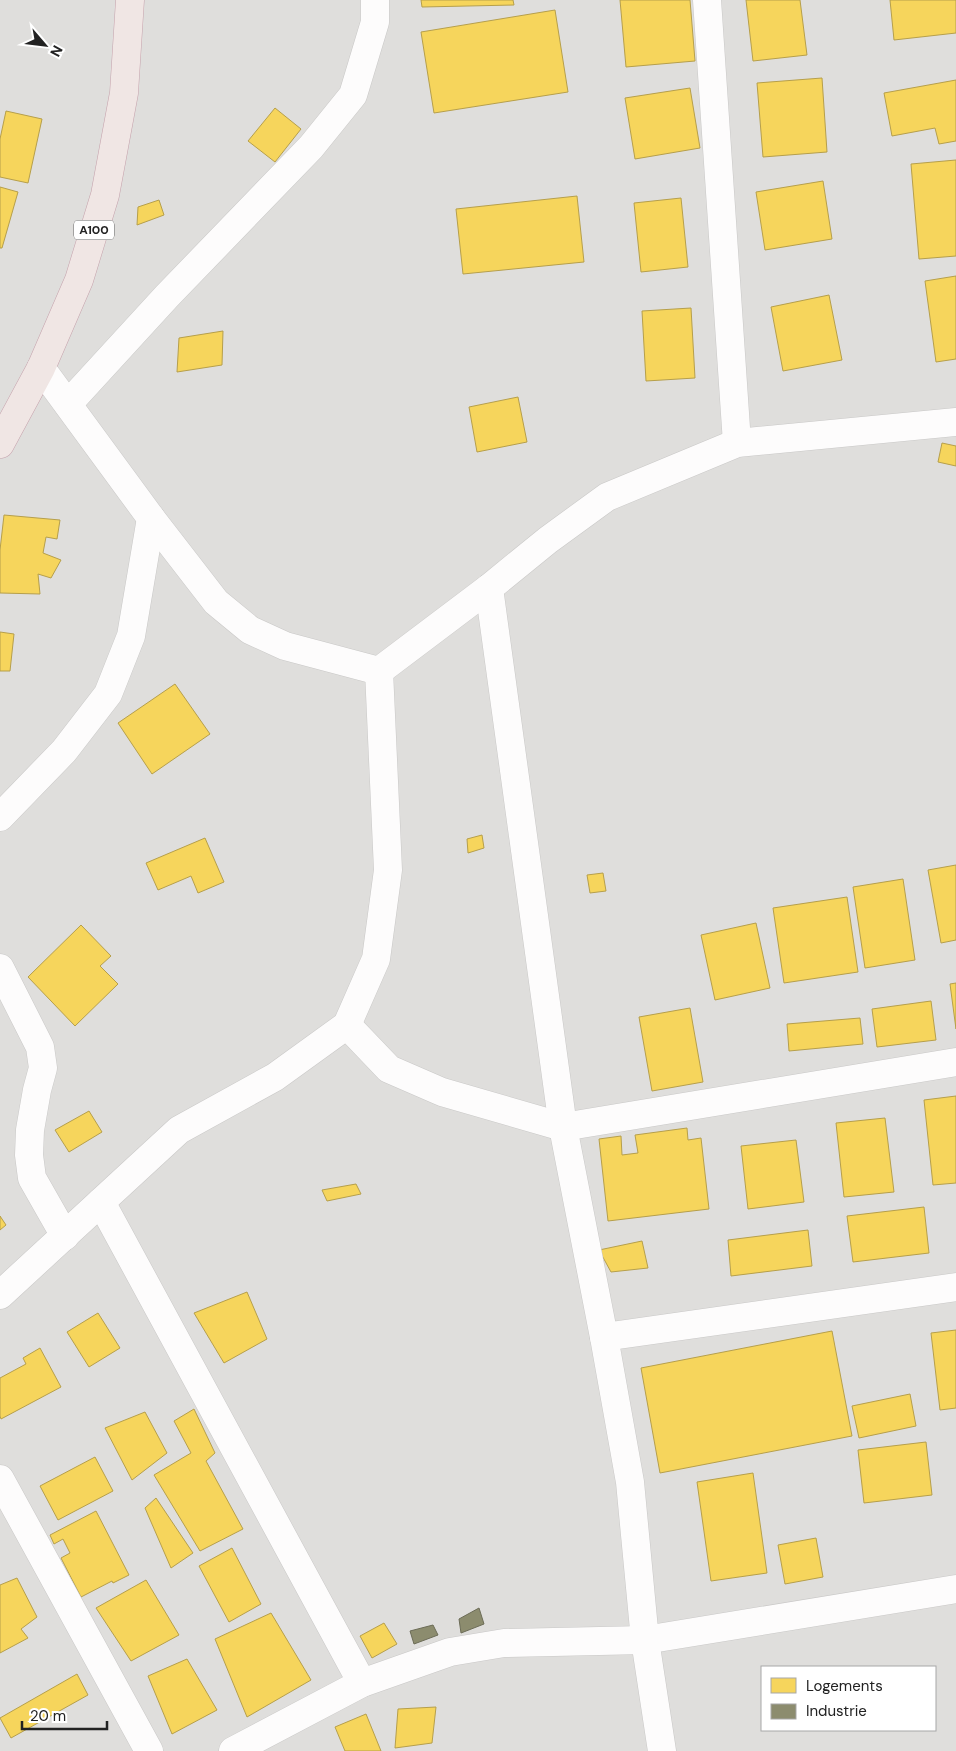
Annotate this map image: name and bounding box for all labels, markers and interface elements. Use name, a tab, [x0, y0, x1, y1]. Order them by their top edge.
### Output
north arrow	[20, 20, 70, 70]
text: N	[46, 42, 67, 60]
road number: A100	[74, 220, 114, 240]
legend	[761, 1666, 936, 1731]
text: Logements	[806, 1676, 883, 1696]
scale bar	[22, 1698, 108, 1730]
text: Industrie	[806, 1701, 867, 1721]
text: 20 m	[30, 1706, 66, 1726]

